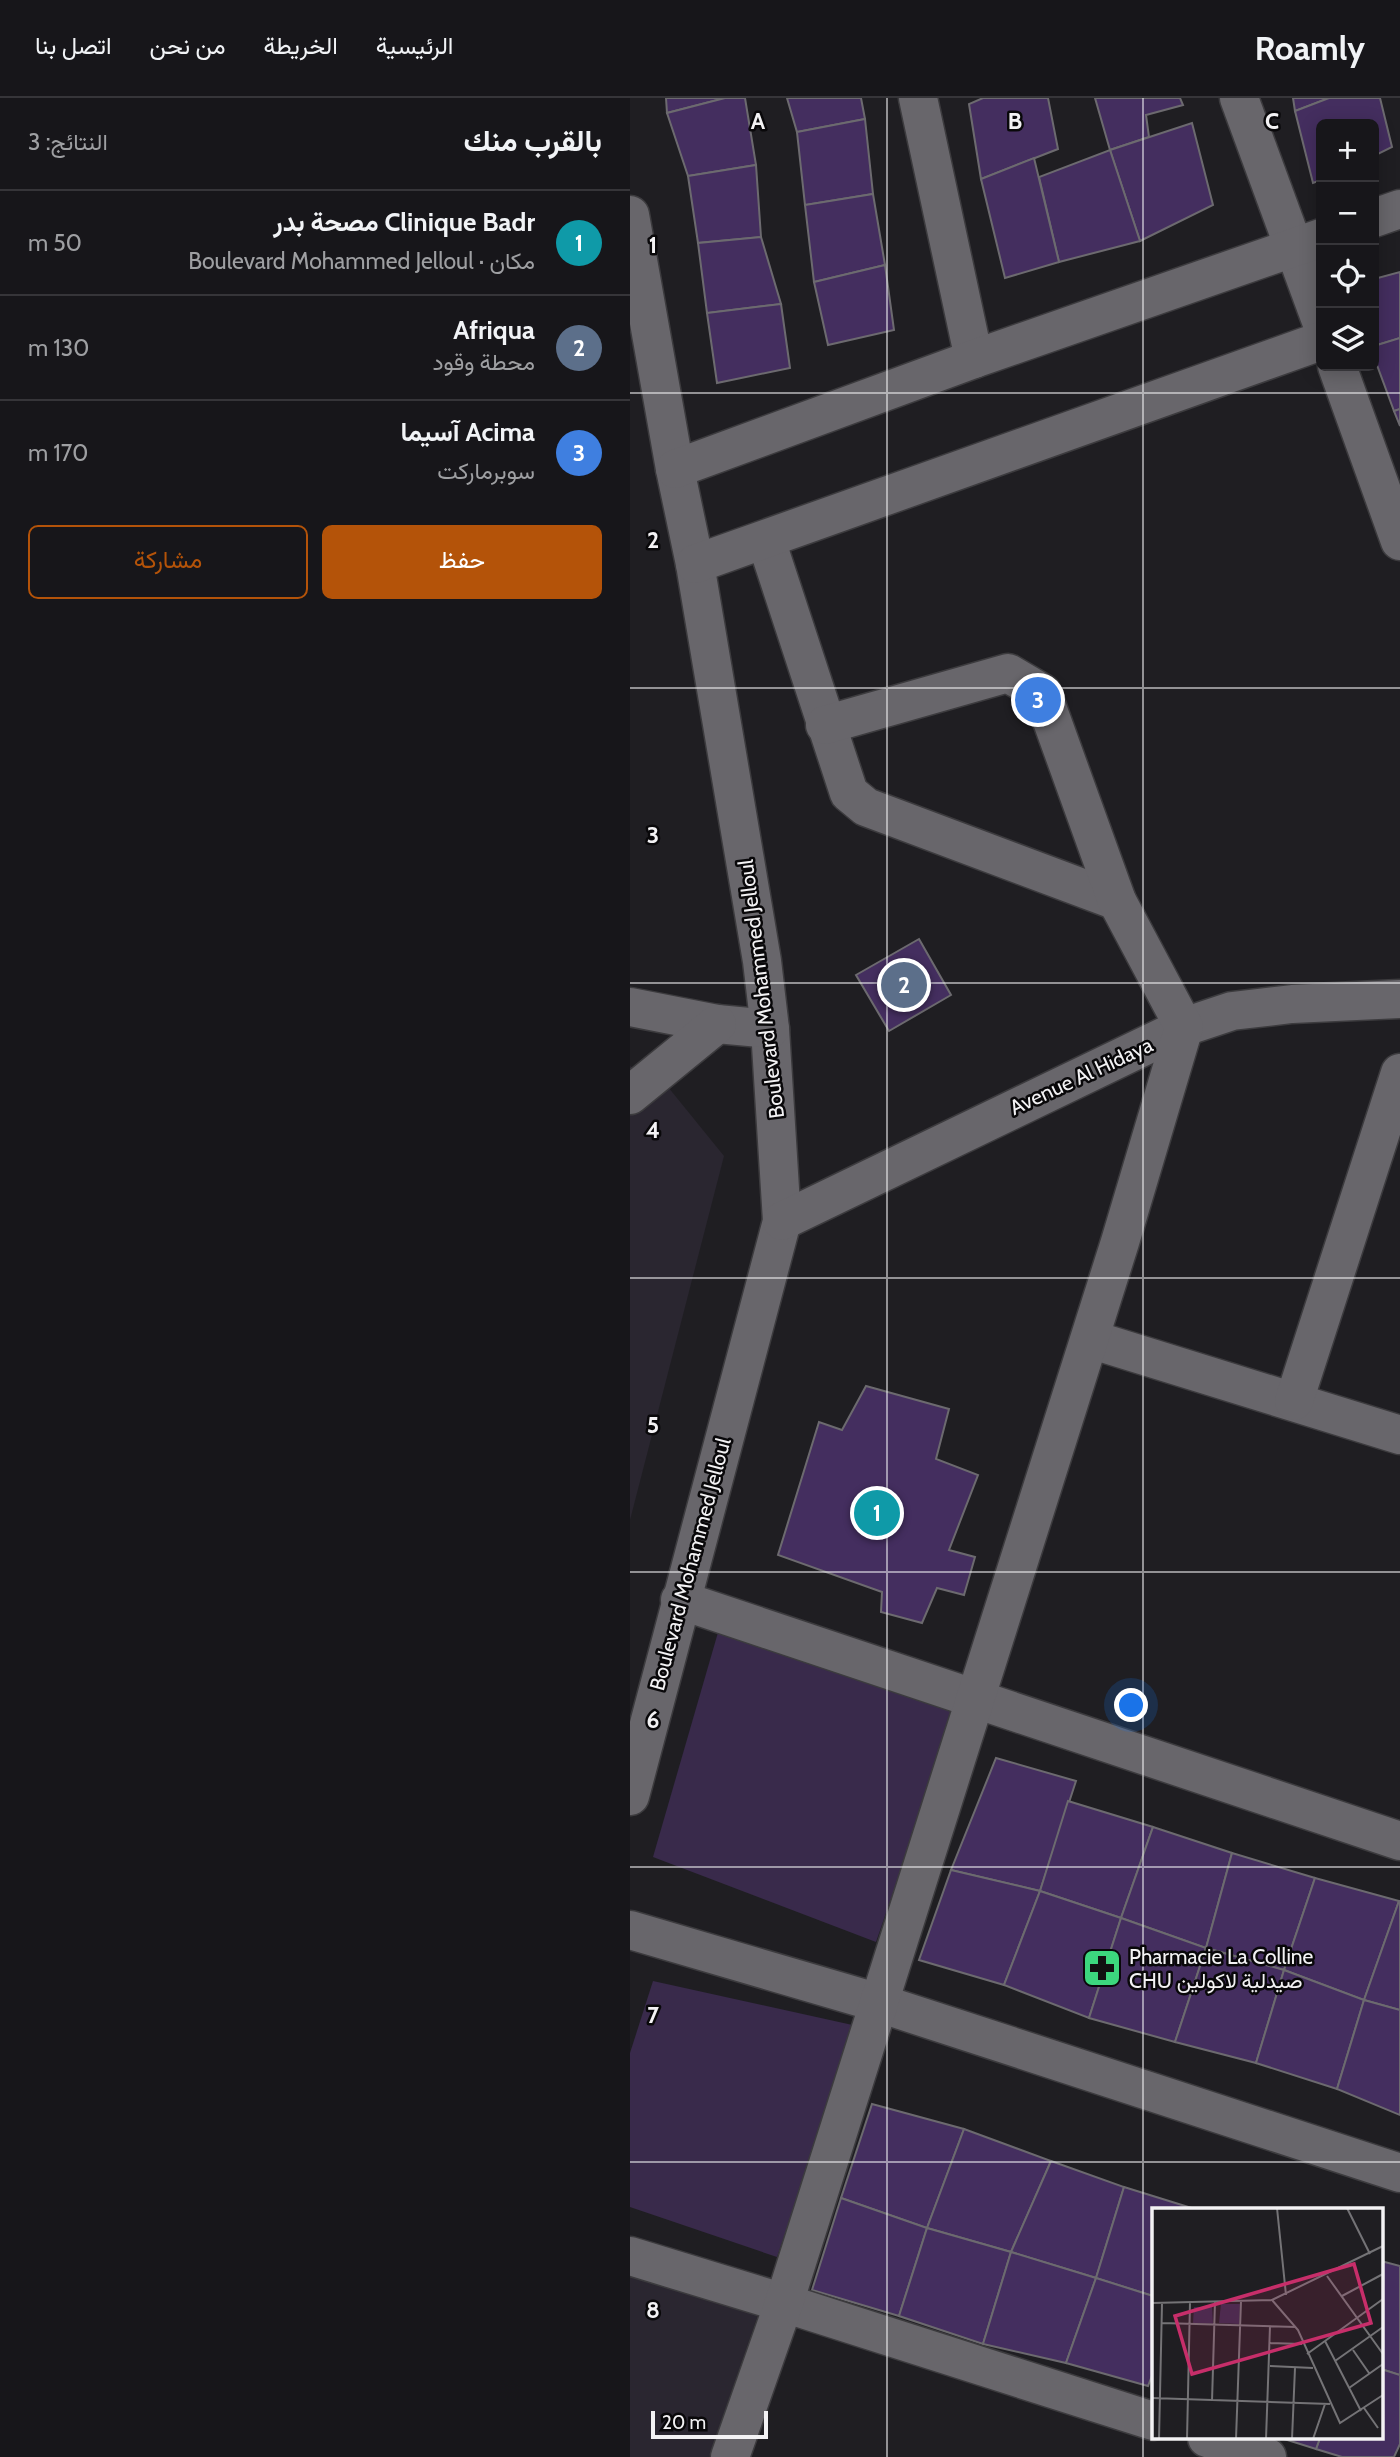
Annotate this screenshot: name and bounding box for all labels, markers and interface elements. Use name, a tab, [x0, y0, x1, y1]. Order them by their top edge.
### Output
text: Roamly	[1255, 28, 1365, 68]
text: اتصل بنا	[35, 31, 112, 60]
text: من نحن	[150, 31, 226, 60]
text: الخريطة	[264, 31, 338, 60]
text: الرئيسية	[376, 31, 453, 60]
text: A	[751, 107, 766, 135]
text: B	[1008, 107, 1022, 135]
text: C	[1265, 107, 1279, 135]
map controls	[1316, 119, 1379, 371]
button: +	[1316, 119, 1379, 182]
text: بالقرب منك	[464, 122, 602, 159]
text: النتائج: 3	[28, 128, 108, 156]
button: −	[1316, 182, 1379, 245]
text: Clinique Badr مصحة بدر	[273, 206, 535, 238]
text: 50 m	[28, 229, 82, 257]
text: 1	[575, 229, 583, 257]
text: 1	[649, 231, 657, 259]
button: locate	[1316, 245, 1379, 308]
text: مكان · Boulevard Mohammed Jelloul	[188, 247, 535, 275]
button: layers	[1316, 308, 1379, 371]
text: Afriqua	[453, 314, 535, 346]
text: 130 m	[28, 334, 89, 362]
text: 2	[573, 334, 585, 362]
text: محطة وقود	[432, 348, 535, 376]
text: Acima آسيما	[401, 416, 535, 448]
text: 170 m	[28, 439, 88, 467]
text: 3	[573, 439, 585, 467]
text: سوبرماركت	[437, 457, 535, 485]
button: مشاركة	[28, 525, 308, 599]
button: حفظ	[322, 525, 602, 599]
text: 2	[647, 526, 659, 554]
pin: 3	[1015, 674, 1061, 726]
text: 3	[647, 821, 659, 849]
street label: Boulevard Mohammed Jelloul	[733, 858, 789, 1120]
pin: 2	[881, 959, 927, 1011]
street label: Avenue Al Hidaya	[1006, 1032, 1156, 1120]
text: 4	[646, 1116, 660, 1144]
text: 5	[647, 1411, 659, 1439]
street label: Boulevard Mohammed Jelloul	[644, 1435, 736, 1693]
pin: 1	[854, 1487, 900, 1539]
your location	[1114, 1688, 1148, 1722]
text: 6	[647, 1706, 659, 1734]
place label: Pharmacie La Colline CHU صيدلية لاكولين	[1129, 1944, 1314, 1994]
pharmacy icon: Pharmacie La Colline CHU صيدلية لاكولين	[1081, 1947, 1123, 1989]
text: 7	[647, 2001, 659, 2029]
inset map	[1152, 2208, 1382, 2440]
text: 8	[646, 2296, 660, 2324]
scale bar	[651, 2408, 768, 2440]
text: 20 m	[662, 2411, 706, 2434]

